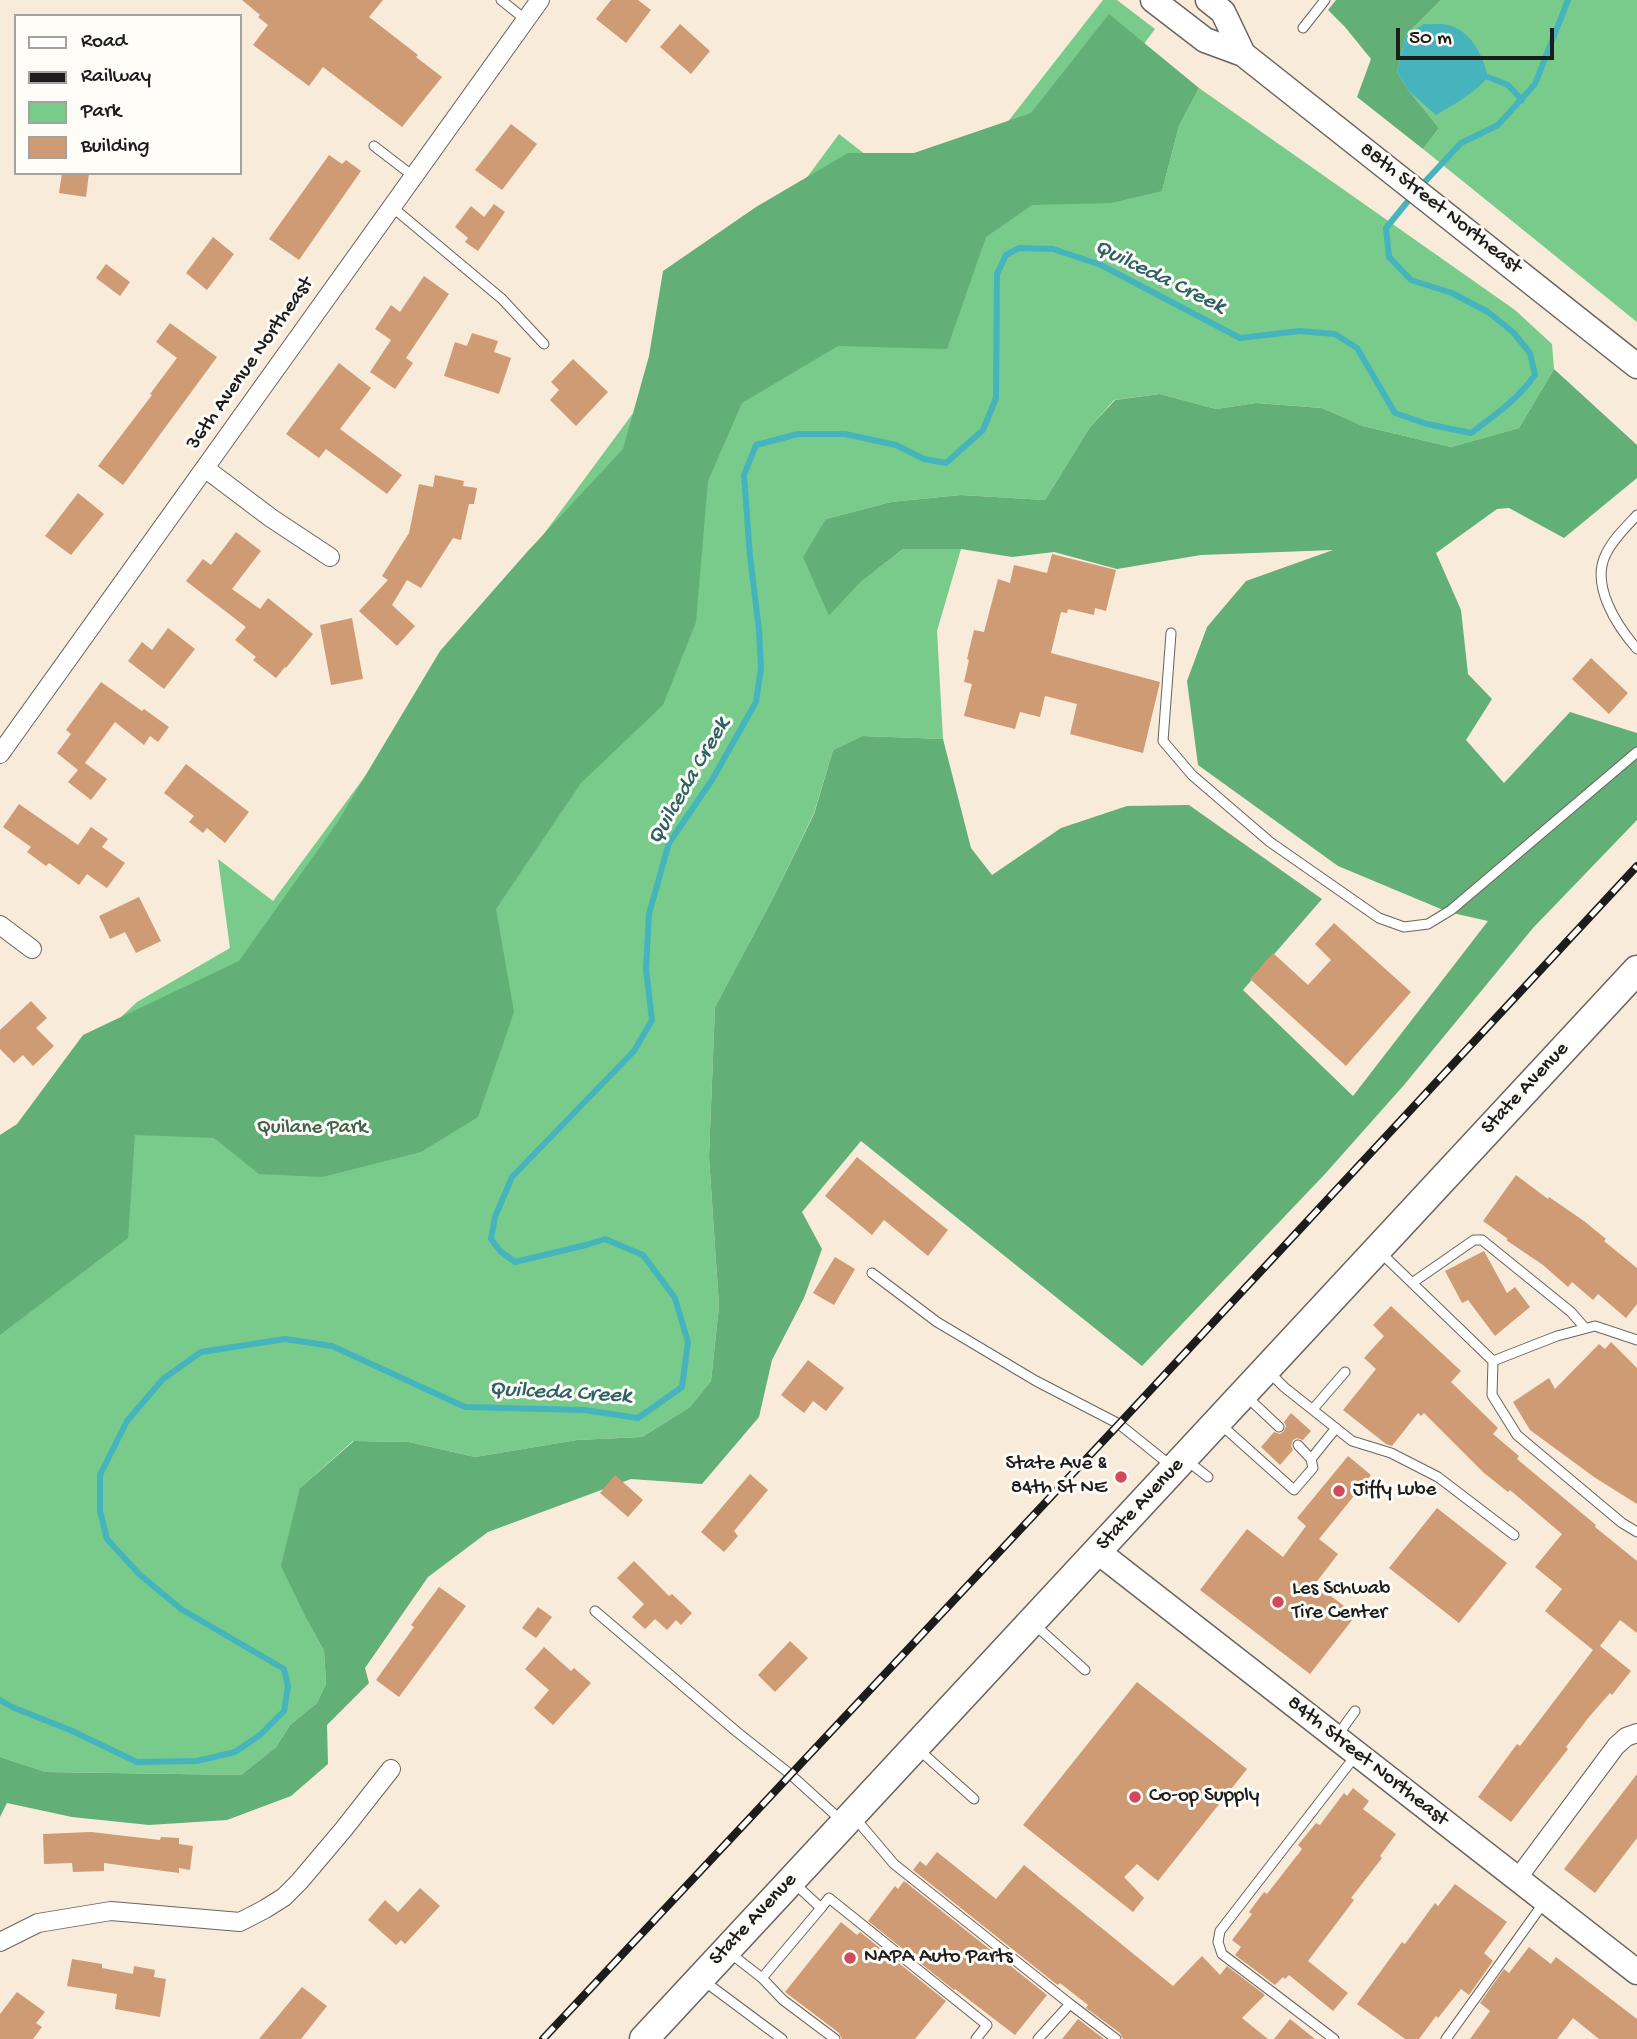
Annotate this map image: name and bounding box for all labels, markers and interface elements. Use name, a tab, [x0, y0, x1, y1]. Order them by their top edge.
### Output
legend	[14, 14, 242, 175]
scale bar	[1399, 14, 1556, 58]
text: 50 m	[1409, 27, 1452, 52]
text: Road	[81, 30, 127, 55]
text: Railway	[81, 65, 151, 90]
text: Park	[81, 100, 121, 125]
text: Building	[81, 135, 150, 160]
street label: 88th Street Northeast	[1354, 138, 1526, 280]
water label: Quilceda Creek	[1089, 234, 1229, 322]
street label: 36th Avenue Northeast	[182, 273, 320, 455]
water label: Quilceda Creek	[642, 713, 738, 851]
street label: State Avenue	[1477, 1037, 1575, 1141]
park label: Quilane Park	[257, 1116, 367, 1142]
water label: Quilceda Creek	[488, 1376, 632, 1412]
place label: State Ave & 84th St NE	[1006, 1452, 1107, 1502]
street label: State Avenue	[1092, 1453, 1190, 1557]
marker: State Ave & 84th St NE	[1113, 1469, 1129, 1485]
place label: Jiffy Lube	[1353, 1478, 1436, 1504]
marker: Jiffy Lube	[1331, 1483, 1347, 1499]
place label: Les Schwab Tire Center	[1292, 1577, 1390, 1627]
marker: Les Schwab Tire Center	[1270, 1594, 1286, 1610]
street label: 84th Street Northeast	[1281, 1691, 1453, 1833]
place label: Co-op Supply	[1149, 1784, 1259, 1810]
marker: Co-op Supply	[1127, 1789, 1143, 1805]
street label: State Avenue	[705, 1868, 803, 1972]
place label: NAPA Auto Parts	[864, 1945, 1013, 1971]
marker: NAPA Auto Parts	[842, 1950, 858, 1966]

